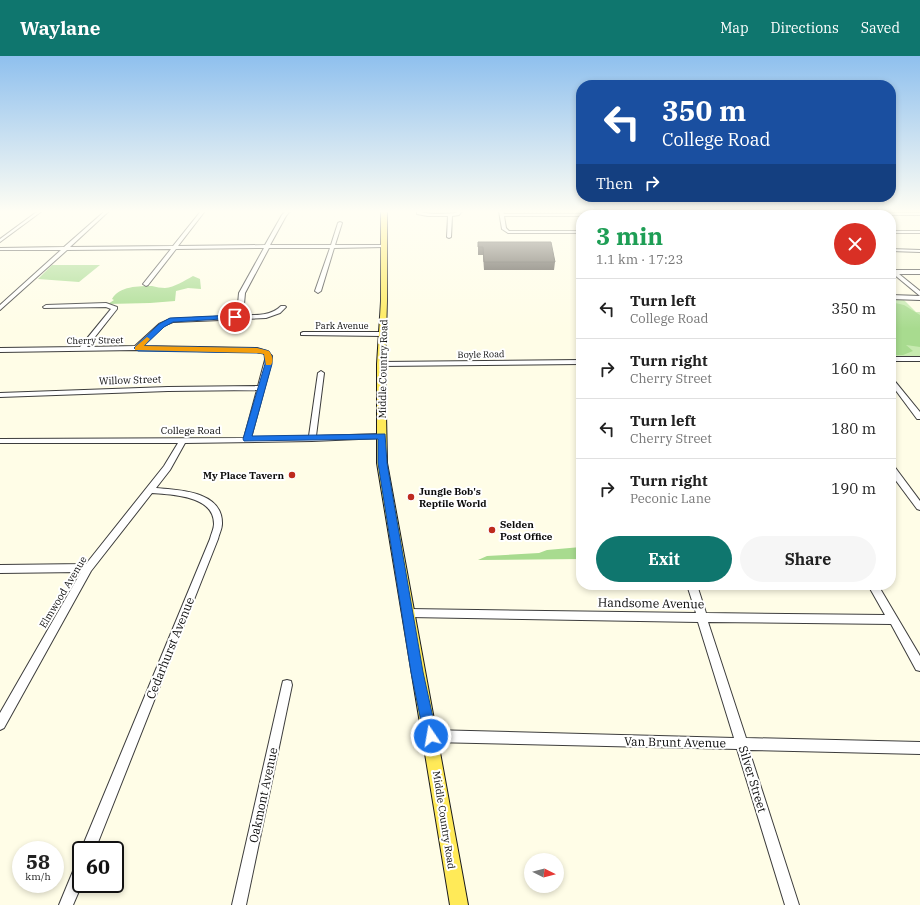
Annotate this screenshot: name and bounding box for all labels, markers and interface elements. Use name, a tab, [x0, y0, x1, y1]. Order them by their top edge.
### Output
text: Waylane	[20, 16, 101, 40]
text: Map	[720, 19, 749, 37]
text: Directions	[771, 19, 839, 37]
text: Saved	[861, 19, 900, 37]
text: 350 m	[662, 92, 746, 129]
icon: left	[596, 96, 648, 148]
text: College Road	[662, 128, 771, 151]
icon: right	[641, 172, 663, 194]
text: Then	[596, 174, 633, 193]
text: 3 min	[596, 220, 663, 252]
button: close	[834, 223, 876, 265]
text: 1.1 km · 17:23	[596, 251, 683, 268]
text: Turn left	[630, 291, 696, 310]
icon: left	[596, 298, 618, 320]
text: 350 m	[831, 299, 876, 318]
pin	[218, 300, 252, 334]
icon: arrive	[224, 306, 246, 328]
text: College Road	[630, 310, 708, 327]
street label: Middle Country Road	[376, 319, 390, 419]
street label: Park Avenue	[315, 320, 369, 331]
street label: Cherry Street	[67, 334, 123, 346]
street label: Boyle Road	[457, 348, 505, 360]
text: Turn right	[630, 351, 708, 370]
icon: right	[596, 358, 618, 380]
text: 160 m	[831, 359, 876, 378]
text: Cherry Street	[630, 370, 712, 387]
street label: Willow Street	[99, 372, 162, 388]
text: Turn left	[630, 411, 696, 430]
icon: left	[596, 418, 618, 440]
text: 180 m	[831, 419, 876, 438]
street label: College Road	[161, 424, 221, 437]
text: Cherry Street	[630, 430, 712, 447]
place label: My Place Tavern	[203, 469, 284, 482]
marker: My Place Tavern	[287, 470, 297, 480]
text: Turn right	[630, 471, 708, 490]
icon: right	[596, 478, 618, 500]
text: 190 m	[831, 479, 876, 498]
place label: Jungle Bob's Reptile World	[419, 485, 487, 510]
text: Peconic Lane	[630, 490, 711, 507]
marker: Jungle Bob's Reptile World	[406, 492, 416, 502]
place label: Selden Post Office	[500, 518, 553, 543]
marker: Selden Post Office	[487, 525, 497, 535]
button: Exit	[596, 536, 732, 582]
button: Share	[740, 536, 876, 582]
street label: Elmwood Avenue	[36, 554, 90, 630]
street label: Cedarhurst Avenue	[143, 595, 197, 701]
street label: Handsome Avenue	[598, 595, 704, 611]
position arrow	[410, 715, 452, 757]
street label: Van Brunt Avenue	[624, 734, 726, 750]
street label: Silver Street	[736, 744, 770, 814]
street label: Oakmont Avenue	[246, 746, 280, 844]
street label: Middle Country Road	[430, 770, 458, 870]
speed limit sign: 60	[72, 841, 124, 893]
text: 58	[26, 848, 50, 875]
north arrow	[524, 853, 564, 893]
map controls	[524, 853, 564, 893]
text: km/h	[25, 870, 51, 883]

